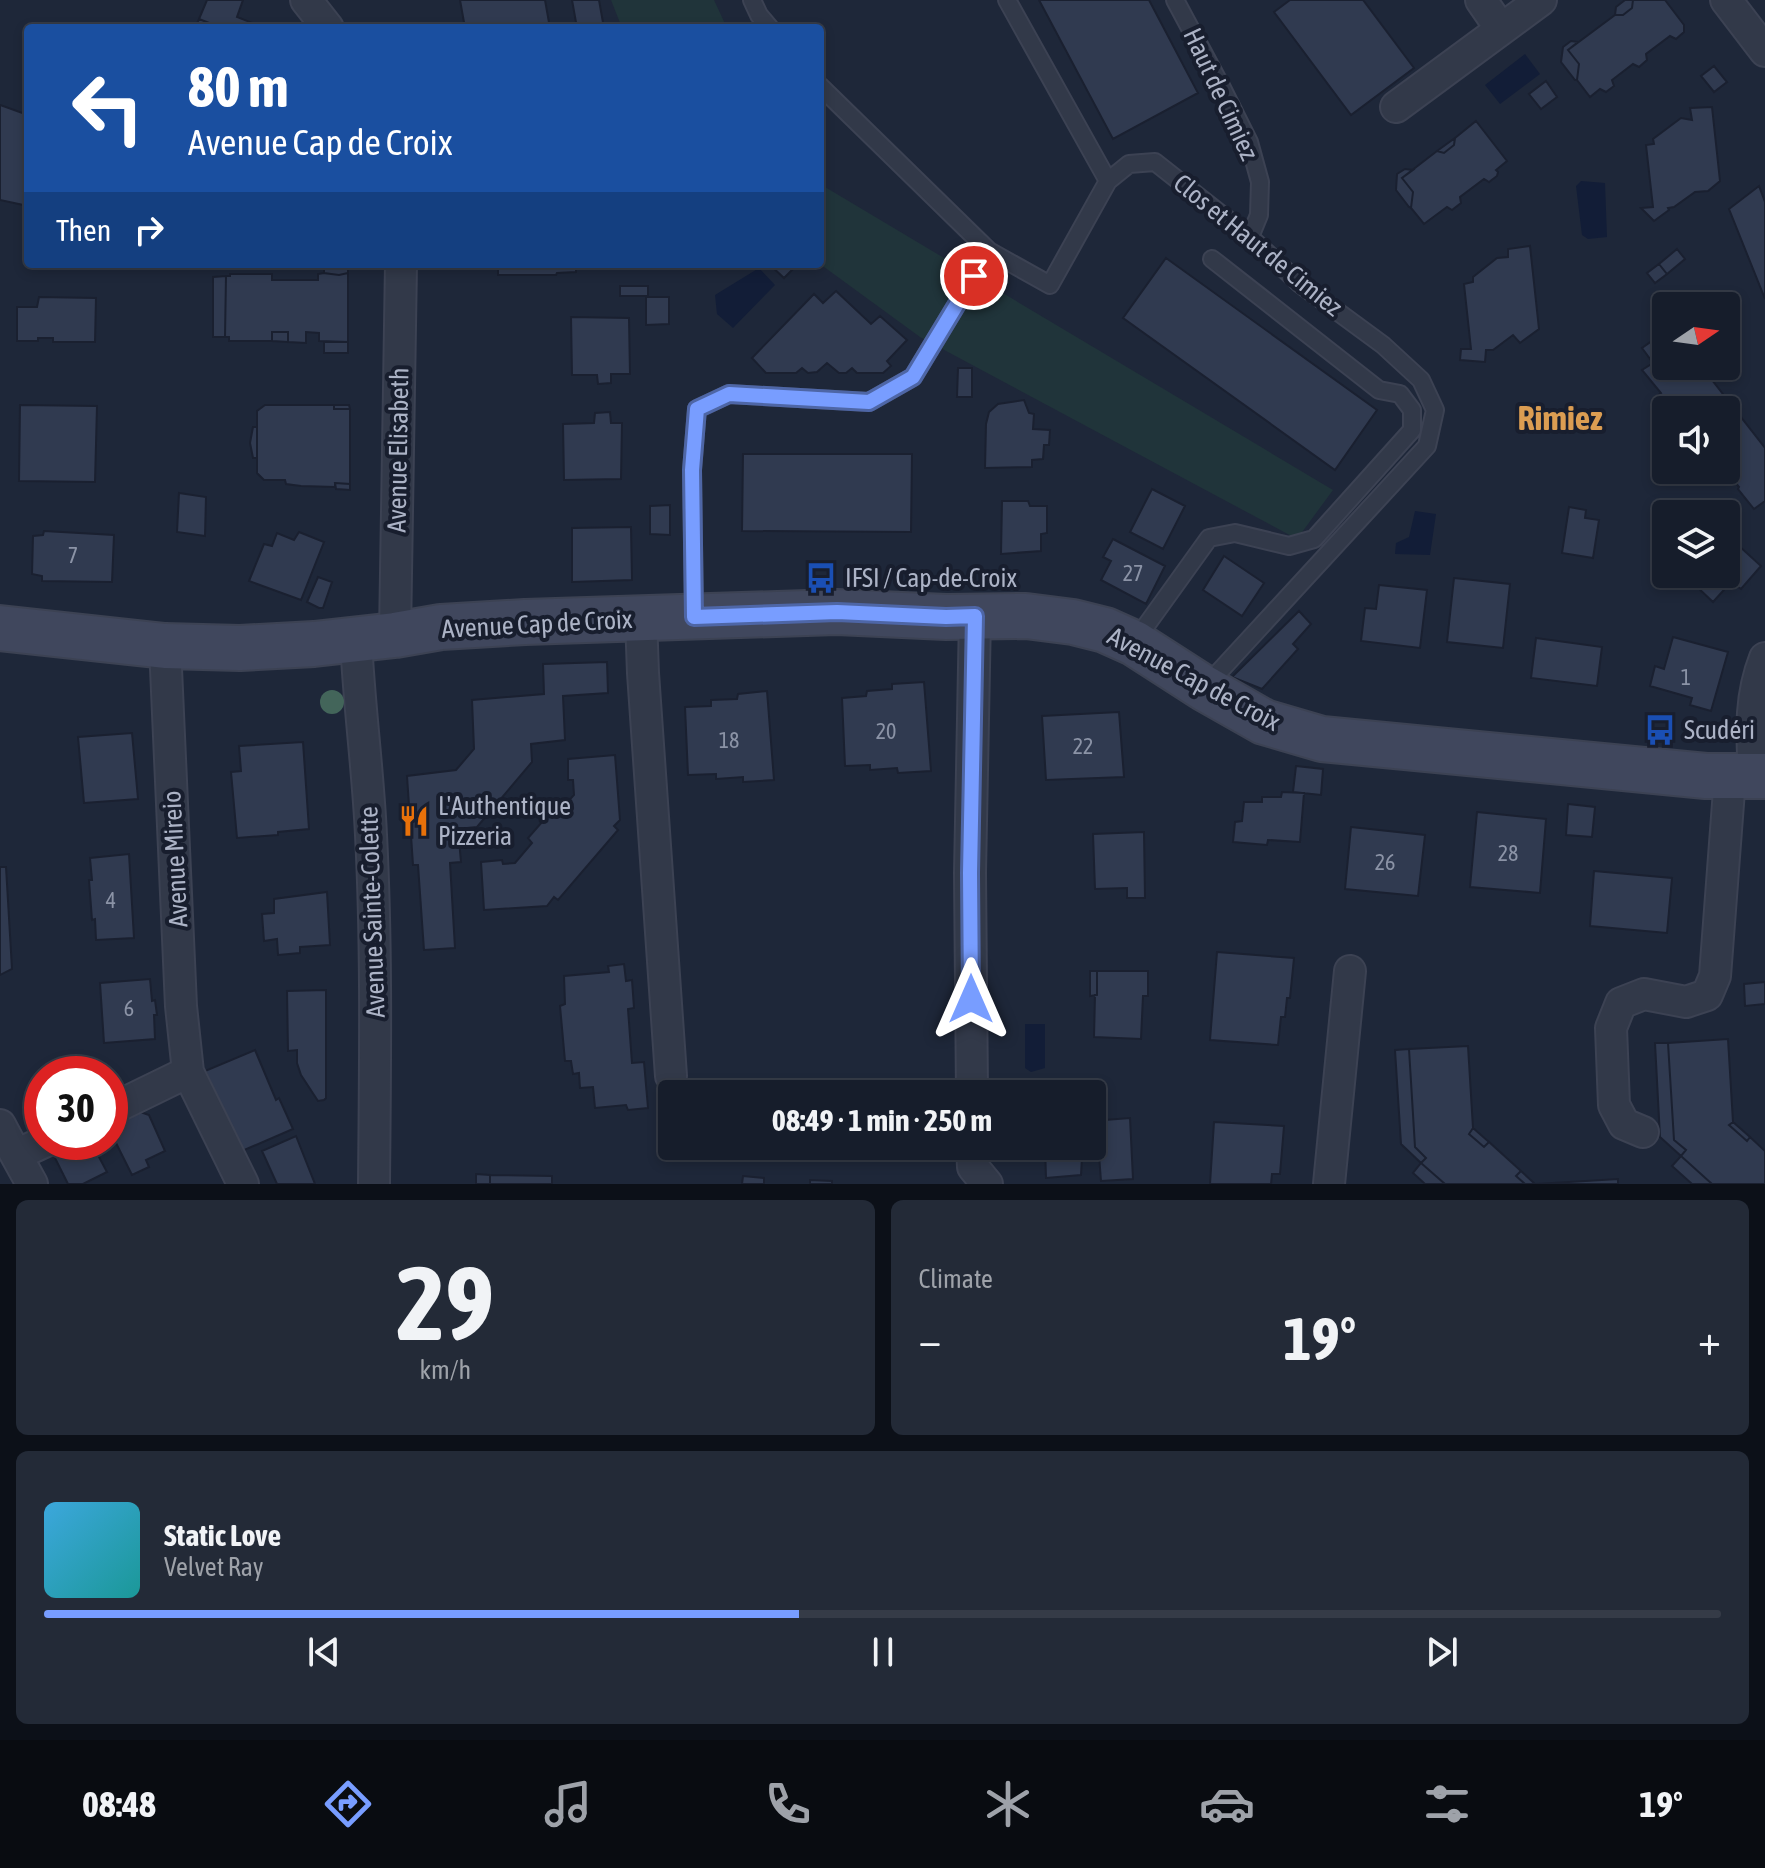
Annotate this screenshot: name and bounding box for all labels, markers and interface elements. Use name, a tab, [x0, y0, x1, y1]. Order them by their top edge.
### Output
street label: Haut de Cimiez	[1177, 23, 1265, 165]
text: 80 m	[188, 55, 289, 119]
icon: left	[56, 56, 160, 160]
text: Avenue Cap de Croix	[188, 121, 452, 163]
street label: Clos et Haut de Cimiez	[1168, 168, 1348, 322]
icon: right	[127, 208, 171, 252]
text: Then	[56, 213, 111, 247]
pin	[940, 242, 1008, 310]
icon: arrive	[952, 254, 996, 298]
north arrow	[1652, 292, 1740, 380]
map controls	[1652, 292, 1740, 588]
street label: Avenue Elisabeth	[382, 367, 414, 533]
button: sound	[1652, 396, 1740, 484]
district label: Rimiez	[1518, 398, 1603, 437]
button: layers	[1652, 500, 1740, 588]
house number: 7	[68, 542, 78, 568]
house number: 27	[1123, 560, 1143, 586]
bus stop icon: IFSI / Cap-de-Croix	[804, 561, 838, 595]
place label: IFSI / Cap-de-Croix	[845, 563, 1017, 593]
street label: Avenue Cap de Croix	[441, 604, 634, 644]
street label: Avenue Cap de Croix	[1103, 621, 1286, 737]
house number: 1	[1681, 664, 1691, 690]
bus stop icon: Scudéri	[1643, 713, 1677, 747]
place label: Scudéri	[1684, 715, 1755, 745]
house number: 20	[876, 718, 896, 744]
house number: 18	[719, 727, 739, 753]
house number: 22	[1073, 733, 1093, 759]
street label: Avenue Mireio	[156, 790, 194, 928]
place label: L'Authentique Pizzeria	[438, 791, 571, 851]
restaurant icon: L'Authentique Pizzeria	[397, 804, 431, 838]
street label: Avenue Sainte-Colette	[353, 806, 391, 1018]
house number: 28	[1498, 840, 1518, 866]
house number: 26	[1375, 849, 1395, 875]
house number: 4	[106, 887, 116, 913]
position arrow	[929, 957, 1013, 1041]
house number: 6	[124, 995, 134, 1021]
speed limit sign: 30	[24, 1056, 128, 1160]
text: 08:49 · 1 min · 250 m	[772, 1103, 992, 1137]
text: 29	[396, 1243, 494, 1362]
text: Climate	[919, 1264, 993, 1294]
text: 19°	[1283, 1304, 1356, 1373]
text: −	[919, 1314, 941, 1364]
text: +	[1698, 1314, 1721, 1364]
text: km/h	[419, 1355, 471, 1385]
text: Static Love	[164, 1518, 281, 1552]
text: Velvet Ray	[164, 1552, 264, 1582]
icon: previous	[302, 1630, 346, 1674]
icon: pause	[861, 1630, 905, 1674]
icon: next	[1420, 1630, 1464, 1674]
icon: directions	[320, 1776, 376, 1832]
icon: music	[540, 1776, 596, 1832]
icon: phone	[760, 1776, 816, 1832]
icon: climate	[980, 1776, 1036, 1832]
icon: car	[1199, 1776, 1255, 1832]
icon: filters	[1419, 1776, 1475, 1832]
text: 08:48	[82, 1783, 156, 1825]
text: 19°	[1639, 1783, 1683, 1825]

